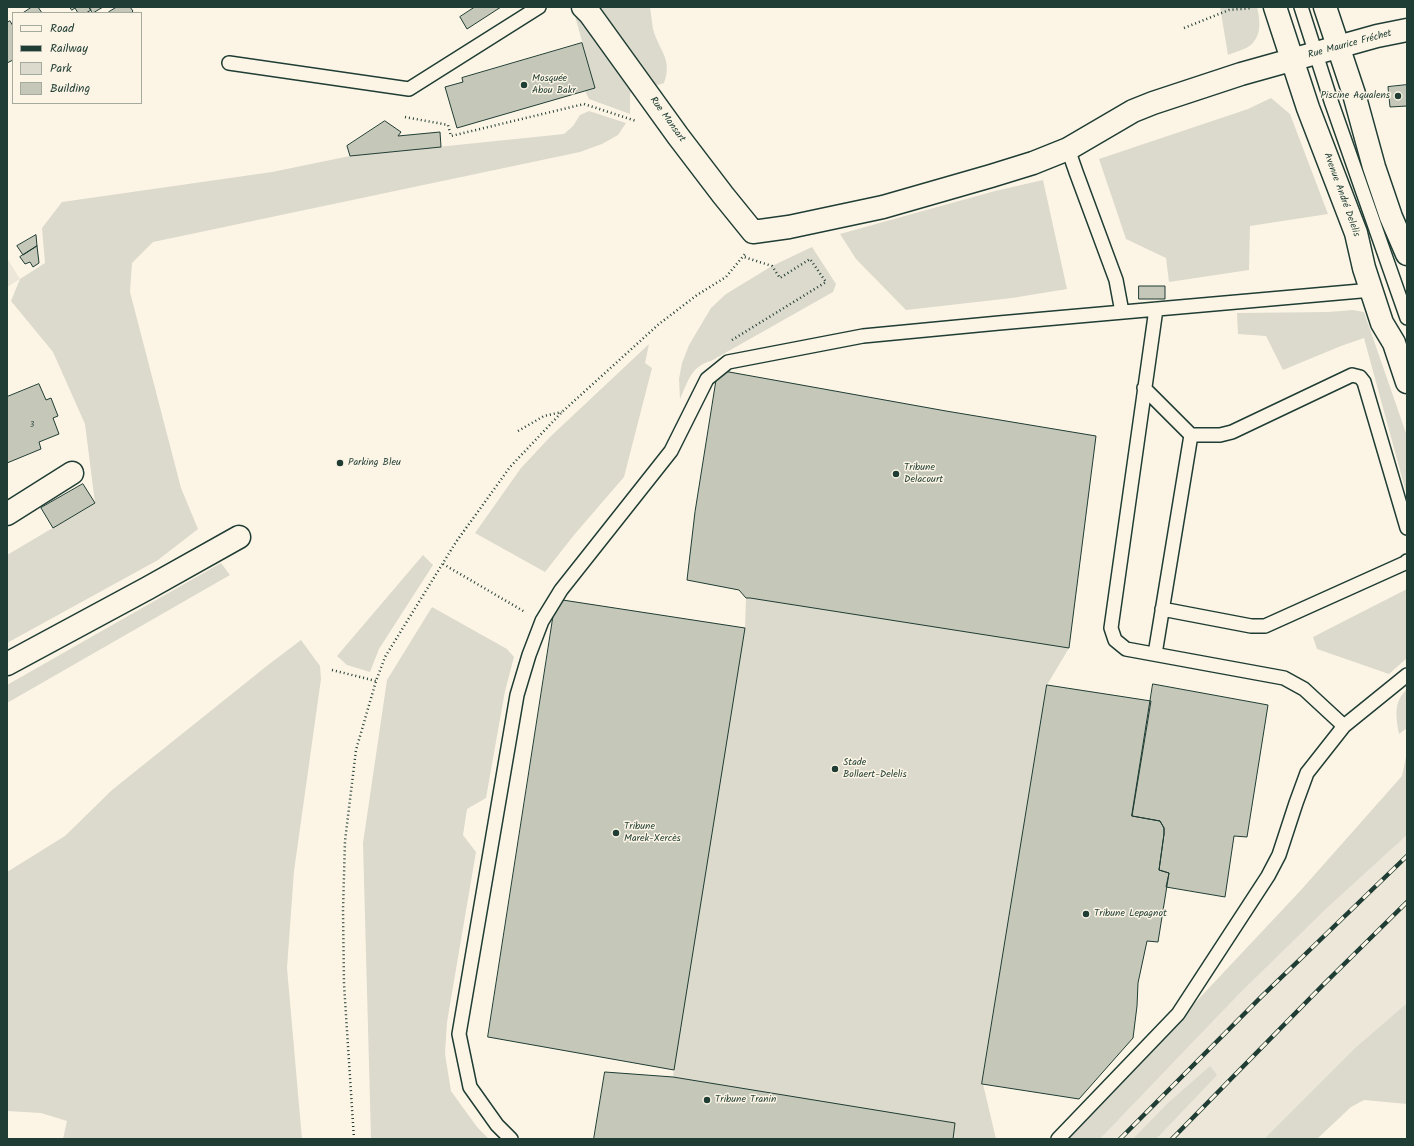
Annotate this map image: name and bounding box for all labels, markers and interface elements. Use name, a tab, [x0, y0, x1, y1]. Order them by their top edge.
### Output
legend	[12, 12, 142, 104]
text: Road	[50, 19, 74, 38]
street label: Rue Maurice Fréchet	[1307, 28, 1393, 62]
text: Railway	[50, 39, 88, 58]
text: Park	[50, 59, 72, 78]
place label: Mosquée Abou Bakr	[532, 73, 576, 96]
text: Building	[50, 79, 90, 98]
marker: Mosquée Abou Bakr	[519, 80, 529, 90]
place label: Piscine Aqualens	[1320, 90, 1390, 102]
marker: Piscine Aqualens	[1393, 91, 1403, 101]
street label: Rue Mansart	[647, 95, 687, 145]
street label: Avenue André Delelis	[1320, 151, 1362, 239]
house number: 3	[30, 421, 34, 431]
place label: Parking Bleu	[348, 457, 401, 469]
marker: Parking Bleu	[335, 458, 345, 468]
place label: Tribune Delacourt	[904, 462, 943, 486]
marker: Tribune Delacourt	[891, 469, 901, 479]
place label: Stade Bollaert-Delelis	[843, 757, 907, 780]
marker: Stade Bollaert-Delelis	[830, 764, 840, 774]
place label: Tribune Marek-Xercès	[624, 821, 681, 844]
marker: Tribune Marek-Xercès	[611, 828, 621, 838]
place label: Tribune Lepagnot	[1094, 908, 1167, 920]
marker: Tribune Lepagnot	[1081, 909, 1091, 919]
place label: Tribune Tranin	[715, 1094, 776, 1106]
marker: Tribune Tranin	[702, 1095, 712, 1105]

